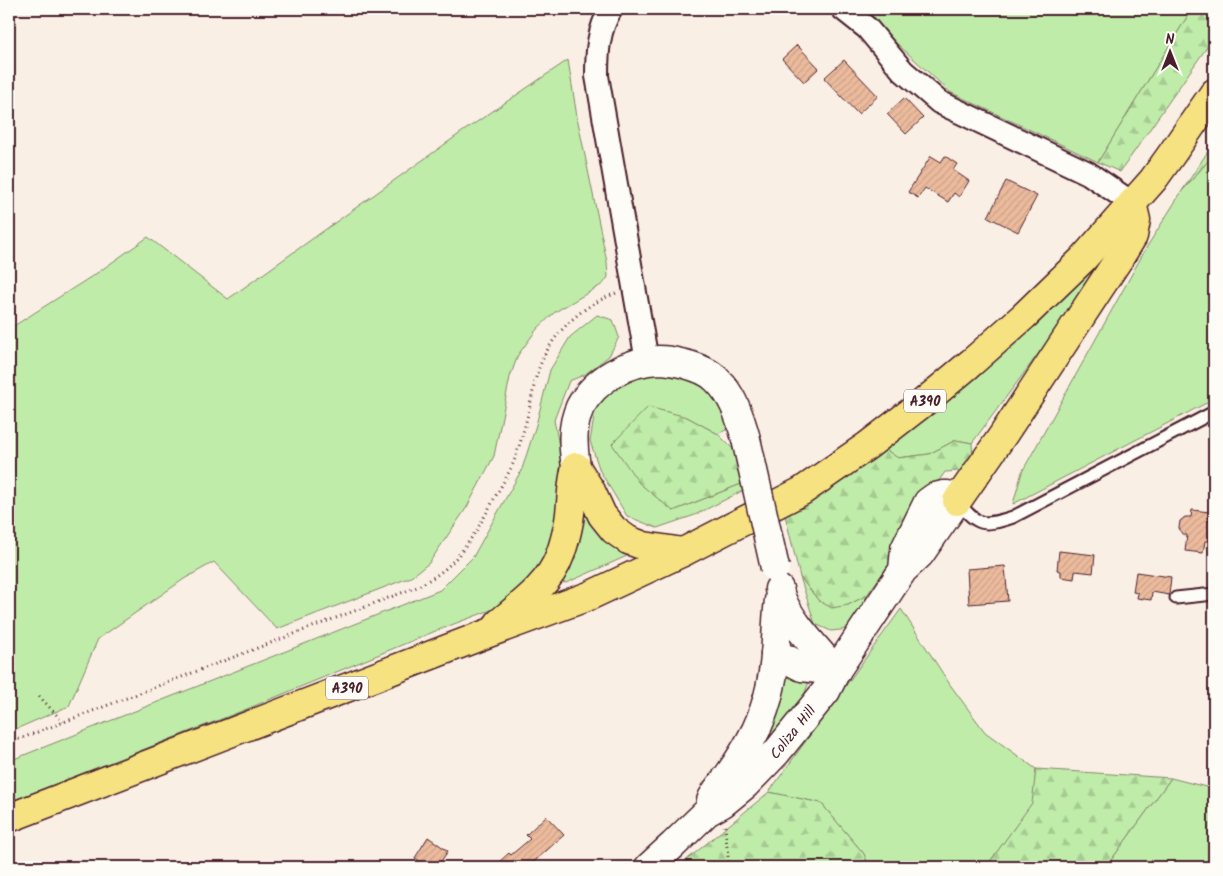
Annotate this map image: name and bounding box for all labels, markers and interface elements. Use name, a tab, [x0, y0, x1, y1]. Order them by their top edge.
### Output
north arrow	[1146, 28, 1196, 78]
text: N	[1166, 29, 1175, 51]
road number: A390	[904, 390, 946, 412]
road number: A390	[326, 676, 368, 700]
street label: Coliza Hill	[765, 700, 823, 766]

